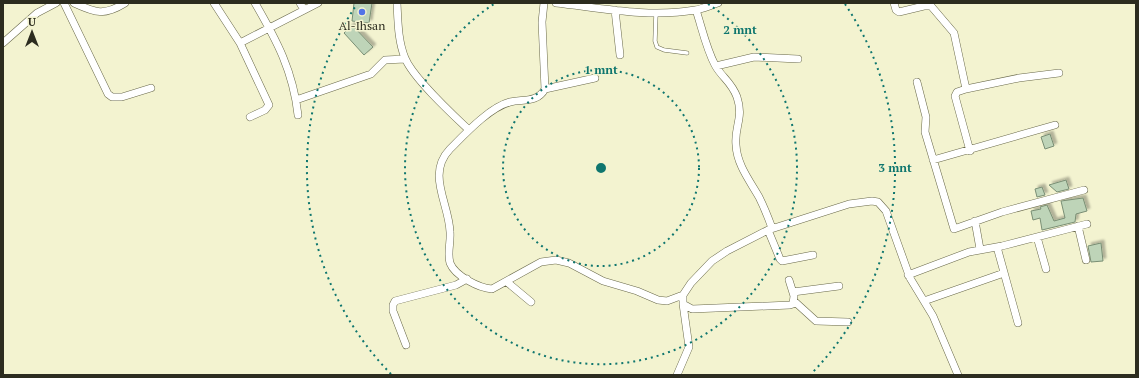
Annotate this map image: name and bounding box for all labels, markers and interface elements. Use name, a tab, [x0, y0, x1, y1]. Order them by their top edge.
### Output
marker: Al-Ihsan	[357, 7, 367, 17]
north arrow	[12, 12, 52, 52]
text: U	[28, 15, 36, 29]
place label: Al-Ihsan	[339, 18, 385, 33]
text: 2 mnt	[723, 22, 757, 37]
text: 1 mnt	[584, 62, 618, 77]
text: 3 mnt	[878, 160, 912, 175]
centre of rings	[594, 161, 608, 175]

